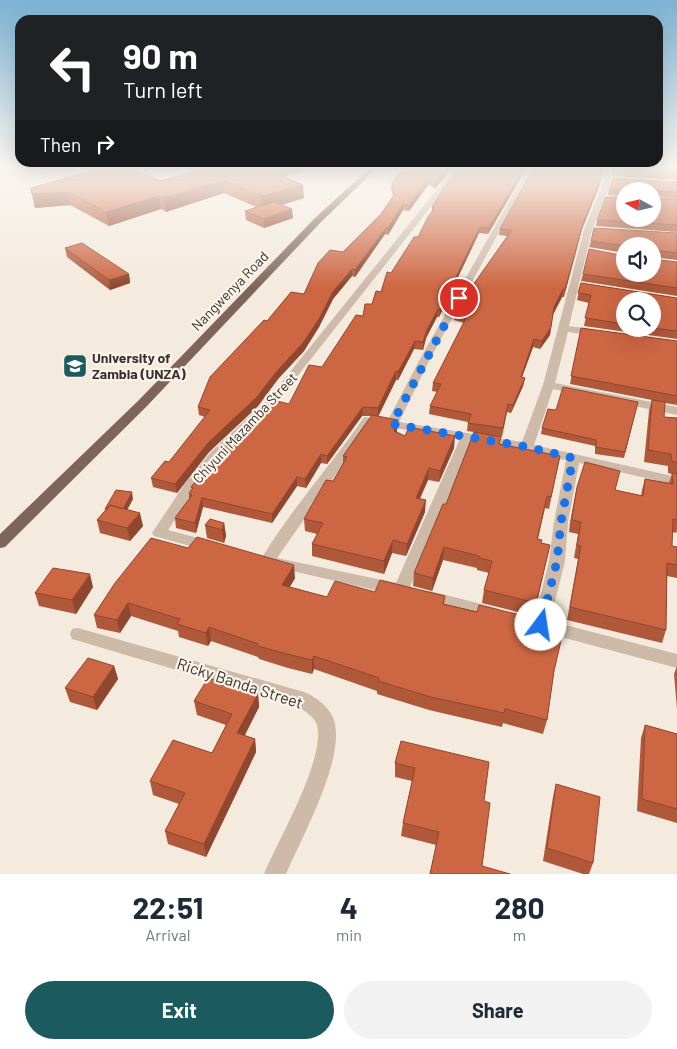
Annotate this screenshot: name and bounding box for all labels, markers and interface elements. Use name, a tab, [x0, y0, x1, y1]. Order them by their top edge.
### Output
text: 90 m	[123, 34, 198, 76]
icon: left	[40, 35, 105, 100]
text: Turn left	[123, 76, 203, 102]
icon: right	[91, 130, 119, 158]
text: Then	[40, 133, 81, 156]
north arrow	[616, 182, 661, 228]
map controls	[616, 182, 661, 337]
button: sound	[616, 237, 661, 282]
street label: Nangwenya Road	[188, 247, 272, 334]
pin	[438, 277, 480, 319]
icon: arrive	[445, 284, 473, 312]
button: search	[616, 292, 661, 337]
place label: University of Zambia (UNZA)	[92, 349, 186, 382]
school or university icon: University of Zambia (UNZA)	[62, 353, 88, 379]
street label: Chiyuni Mazamba Street	[189, 369, 300, 487]
position arrow	[514, 598, 566, 650]
street label: Ricky Banda Street	[175, 653, 305, 712]
text: 22:51	[132, 889, 203, 925]
text: 4	[340, 889, 358, 925]
text: 280	[494, 889, 545, 925]
text: Arrival	[146, 925, 190, 944]
text: min	[336, 925, 362, 944]
text: m	[513, 925, 526, 944]
button: Exit	[25, 981, 334, 1039]
button: Share	[344, 981, 652, 1039]

